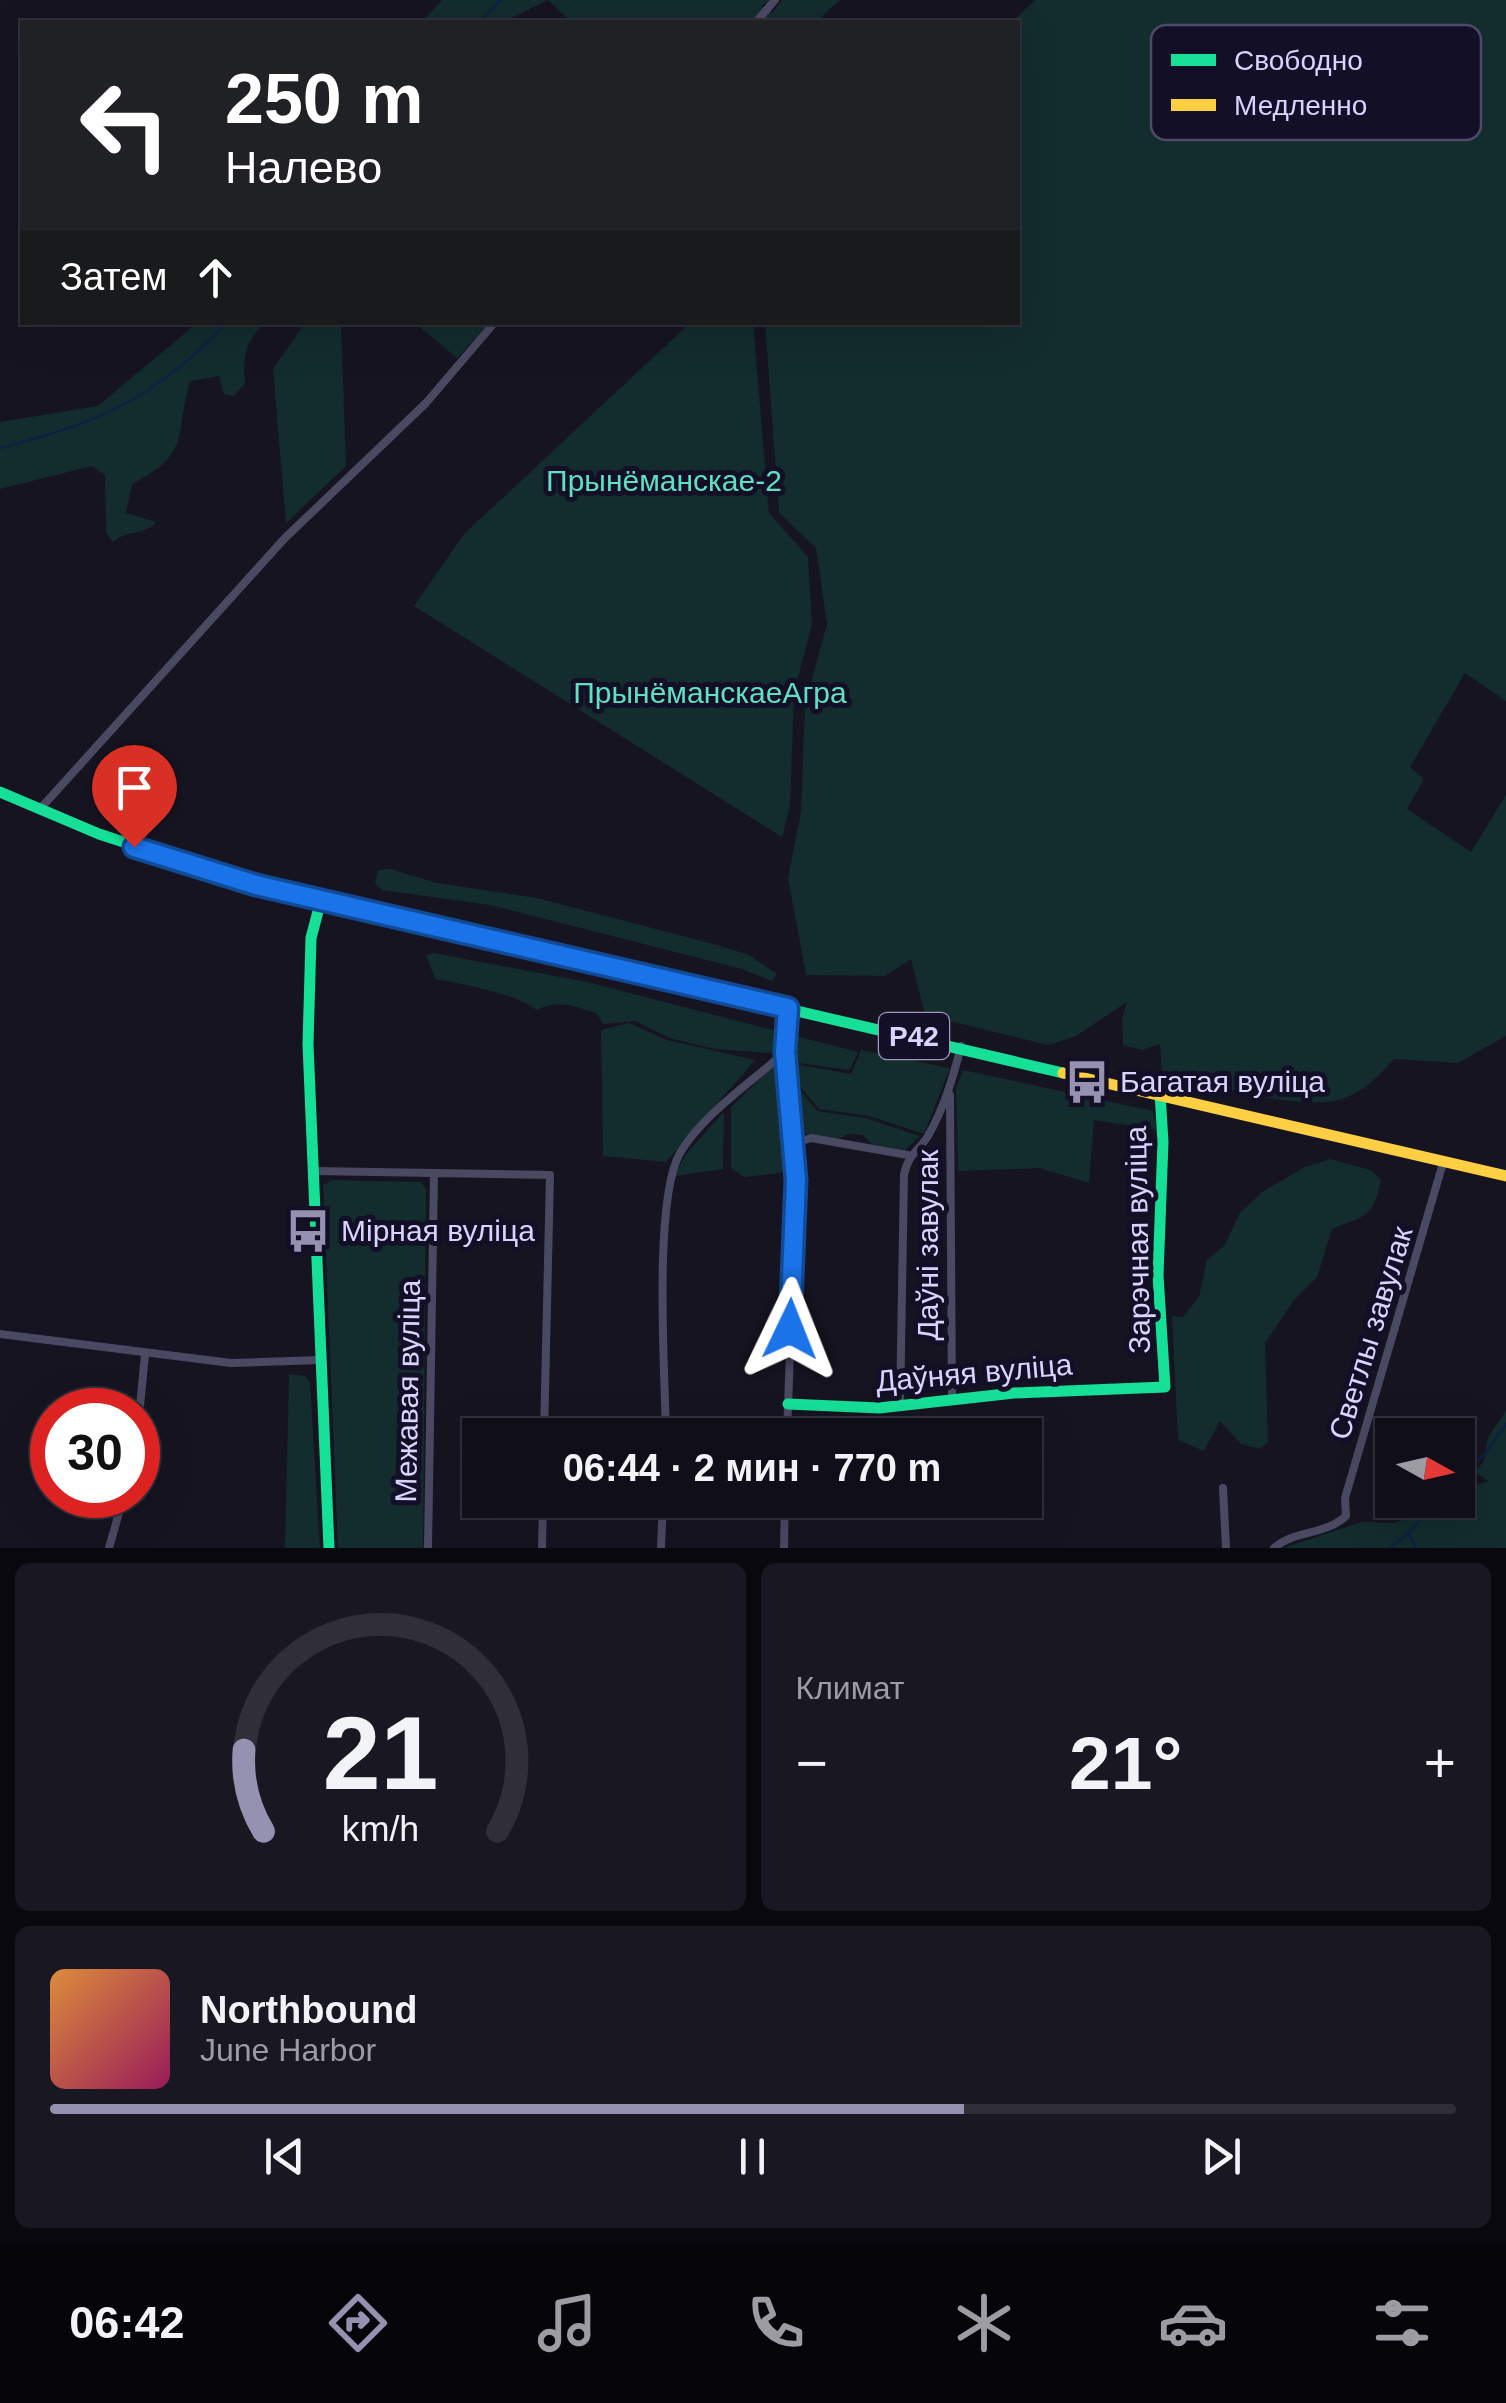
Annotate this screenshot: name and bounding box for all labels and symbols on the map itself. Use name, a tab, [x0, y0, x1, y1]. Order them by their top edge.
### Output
legend	[1151, 25, 1481, 140]
text: Свободно	[1234, 45, 1363, 76]
text: Медленно	[1234, 90, 1367, 121]
park label: Прынёманскае-2	[546, 464, 782, 497]
park label: ПрынёманскаеАгра	[573, 676, 847, 709]
pin	[92, 745, 177, 848]
road number: Р42	[879, 1013, 949, 1059]
bus stop icon: Багатая вуліца	[1063, 1058, 1111, 1106]
place label: Багатая вуліца	[1120, 1065, 1325, 1098]
street label: Зарэчная вуліца	[1119, 1125, 1156, 1354]
street label: Даўні завулак	[911, 1149, 944, 1340]
bus stop icon: Мірная вуліца	[284, 1207, 332, 1255]
place label: Мірная вуліца	[341, 1214, 535, 1247]
street label: Светлы завулак	[1322, 1222, 1419, 1443]
position arrow	[738, 1277, 842, 1381]
street label: Межавая вуліца	[389, 1279, 426, 1503]
street label: Даўняя вуліца	[874, 1347, 1074, 1398]
speed limit sign: 30	[30, 1388, 160, 1518]
north arrow	[1375, 1418, 1475, 1518]

